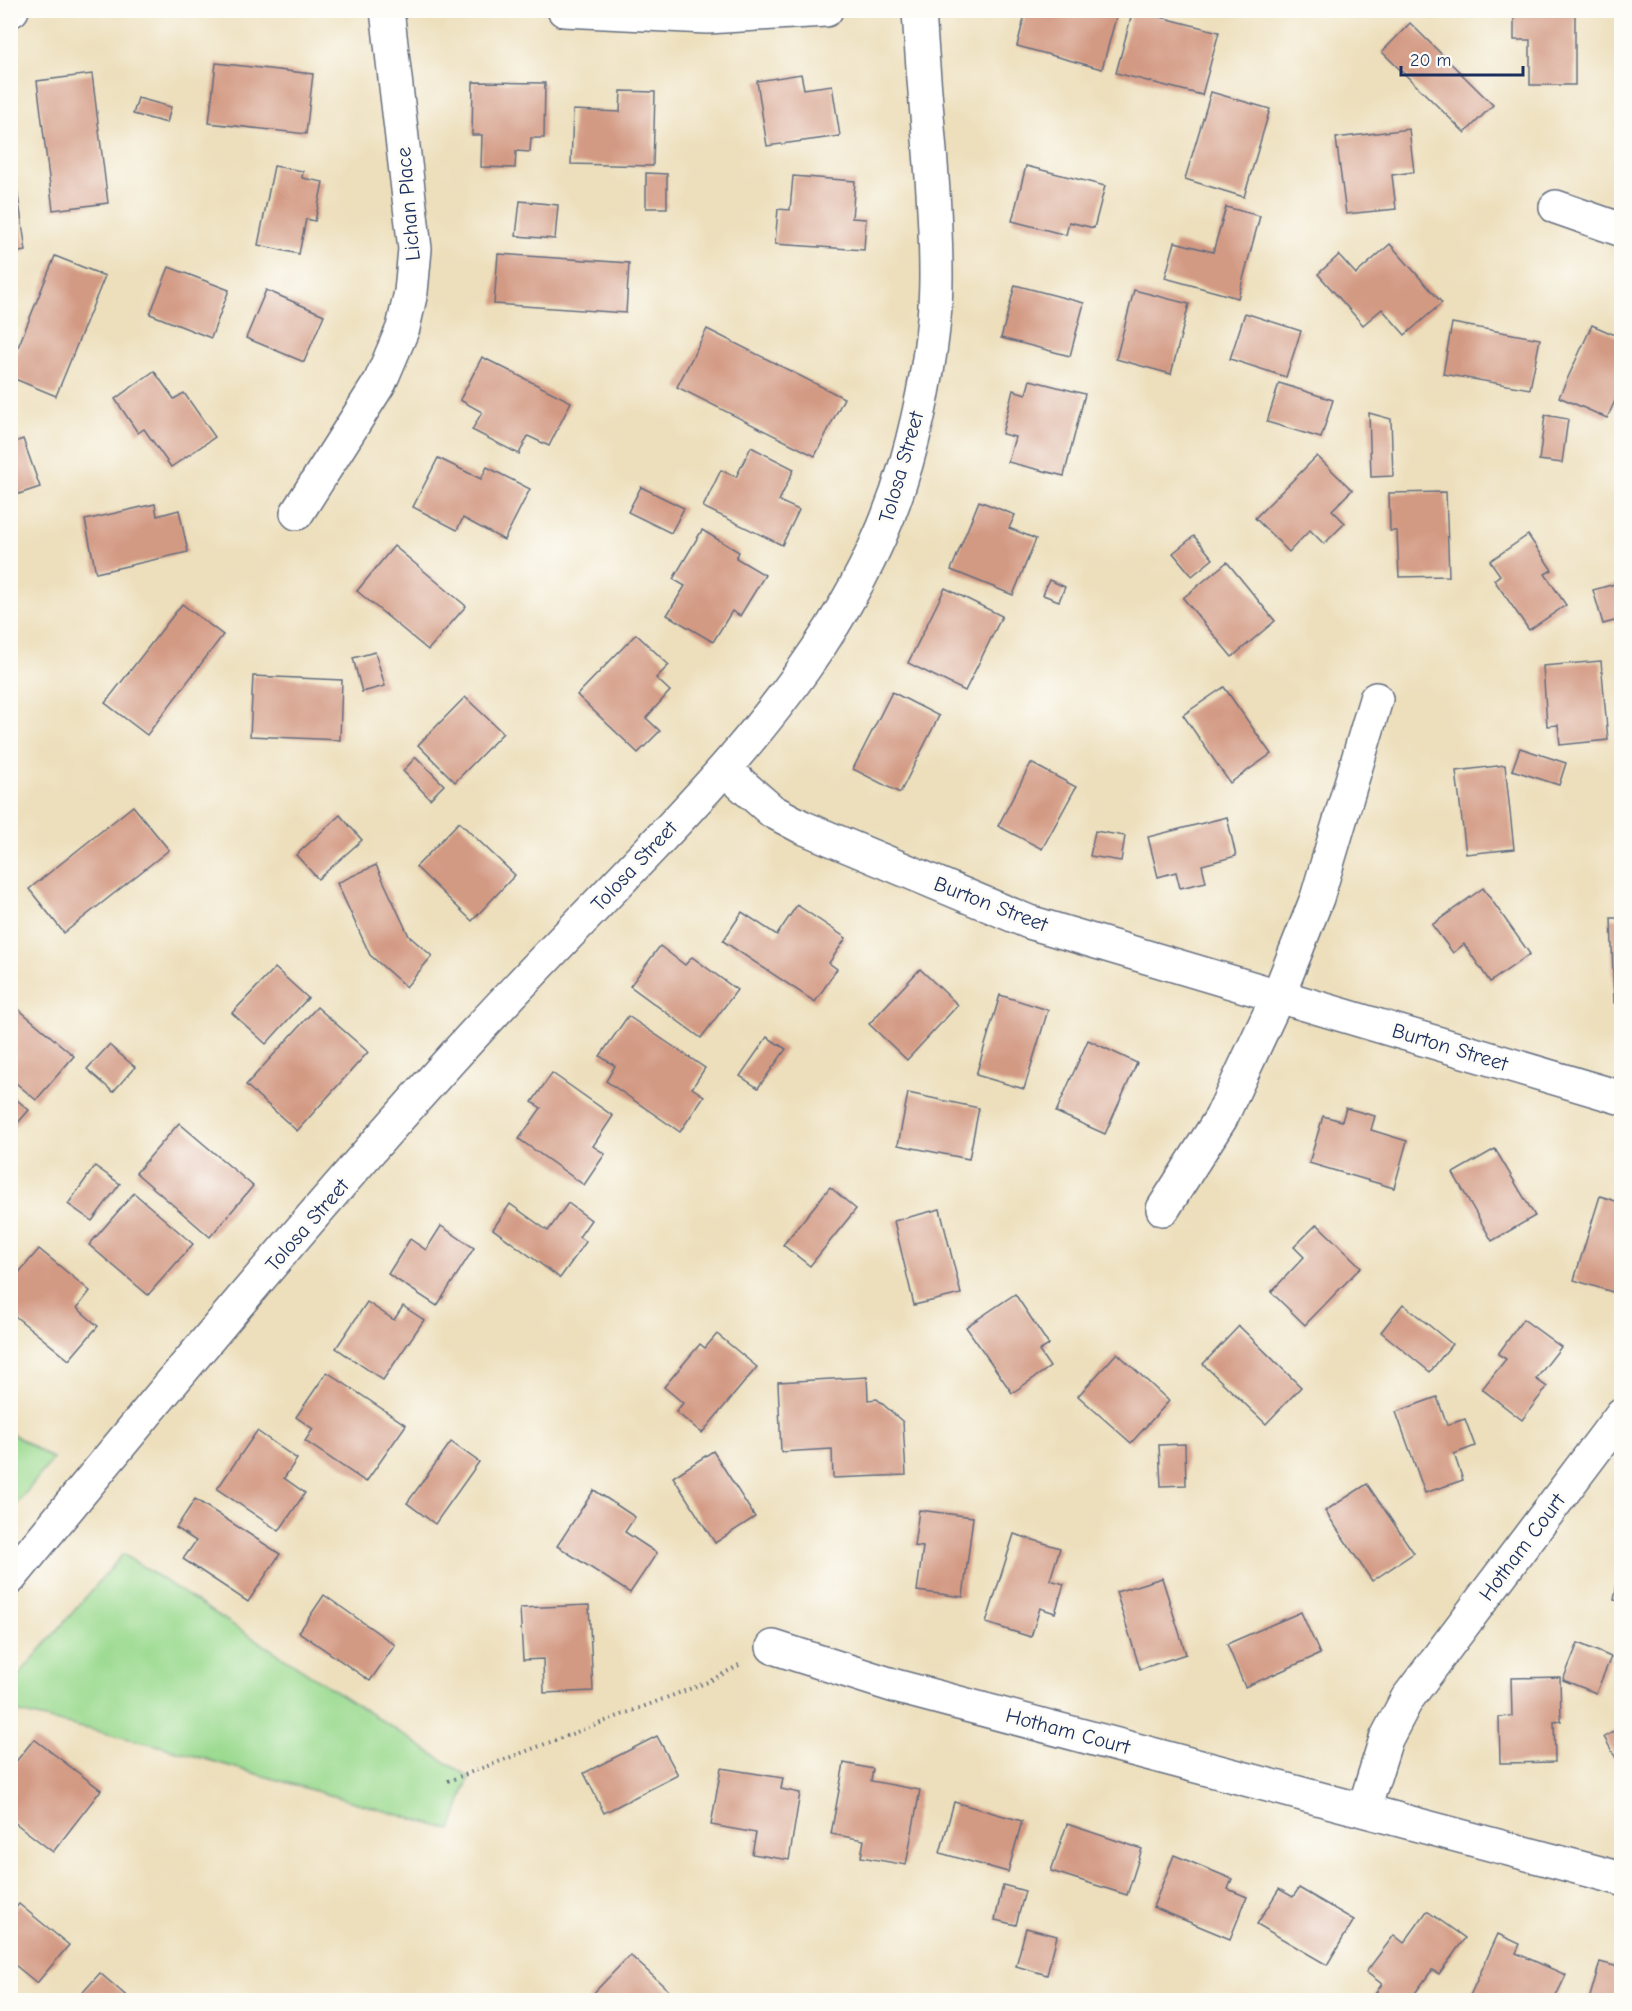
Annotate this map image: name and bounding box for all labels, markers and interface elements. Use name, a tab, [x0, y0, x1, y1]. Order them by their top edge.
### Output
scale bar	[1401, 39, 1522, 77]
text: 20 m	[1410, 50, 1451, 71]
street label: Lichan Place	[391, 146, 425, 262]
street label: Tolosa Street	[874, 408, 929, 525]
street label: Tolosa Street	[586, 815, 683, 916]
street label: Burton Street	[931, 871, 1052, 937]
street label: Burton Street	[1389, 1018, 1512, 1076]
street label: Tolosa Street	[260, 1173, 354, 1276]
street label: Hotham Court	[1474, 1488, 1571, 1605]
street label: Hotham Court	[1003, 1703, 1134, 1759]

